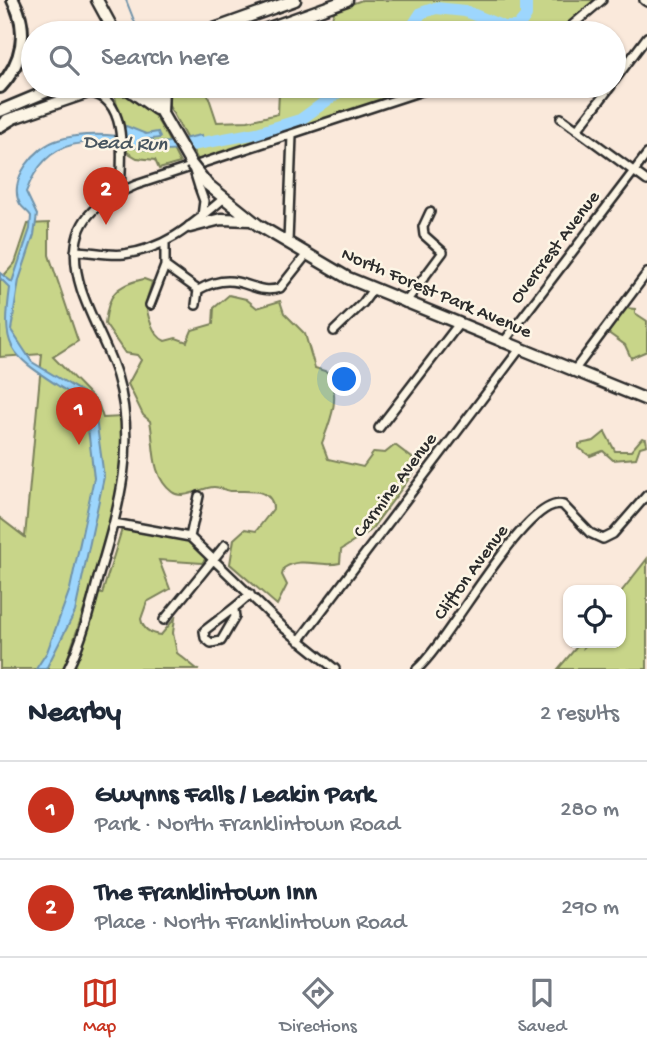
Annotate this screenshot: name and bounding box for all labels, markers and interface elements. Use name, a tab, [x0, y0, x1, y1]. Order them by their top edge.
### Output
search box	[21, 21, 626, 98]
icon: search	[45, 41, 83, 79]
text: Search here	[101, 44, 229, 75]
water label: Dead Run	[82, 131, 169, 159]
pin: 2	[83, 167, 129, 225]
street label: Overcrest Avenue	[506, 187, 606, 309]
street label: North Forest Park Avenue	[337, 243, 535, 345]
your location	[327, 362, 361, 396]
pin: 1	[56, 387, 102, 445]
street label: Carmine Avenue	[349, 429, 443, 543]
street label: Clifton Avenue	[430, 520, 515, 625]
map controls	[563, 585, 626, 648]
button: locate	[563, 585, 626, 648]
text: Nearby	[28, 697, 121, 732]
text: 2 results	[540, 701, 619, 728]
text: Gwynns Falls / Leakin Park	[95, 781, 375, 812]
text: 1	[46, 797, 56, 824]
text: 280 m	[560, 797, 619, 824]
text: Park · North Franklintown Road	[95, 812, 400, 839]
text: The Franklintown Inn	[95, 879, 317, 910]
text: 2	[45, 895, 57, 922]
text: 290 m	[561, 895, 619, 922]
text: Place · North Franklintown Road	[95, 910, 406, 937]
tab: Map	[81, 974, 119, 1039]
tab: Directions	[280, 974, 357, 1039]
tab: Saved	[518, 974, 566, 1039]

